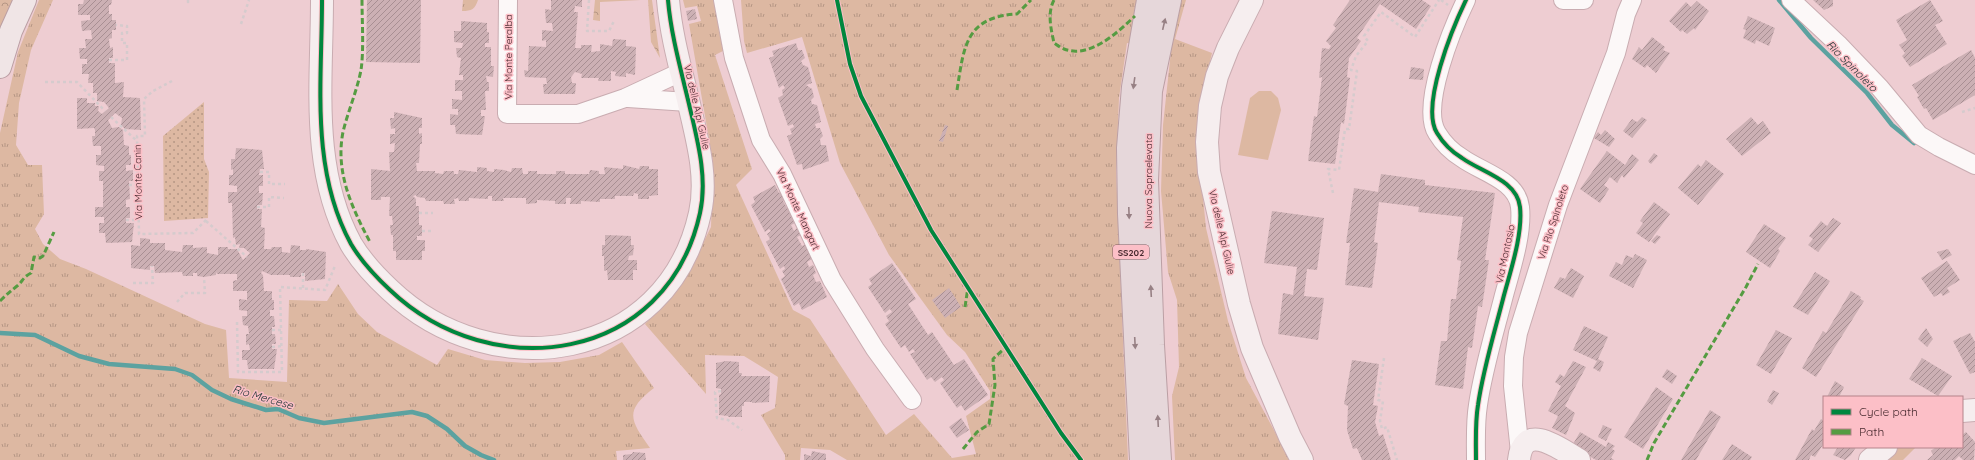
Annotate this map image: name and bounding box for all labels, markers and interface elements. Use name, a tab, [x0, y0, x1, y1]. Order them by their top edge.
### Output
street label: Via Monte Peralba	[502, 14, 515, 100]
one-way arrow	[1161, 18, 1167, 30]
water label: Rio Spinoleto	[1824, 38, 1881, 95]
street label: Via delle Alpi Giulie	[681, 63, 713, 151]
one-way arrow	[1131, 77, 1137, 89]
street label: Nuova Sopraelevata	[1142, 134, 1155, 228]
street label: Via Monte Canin	[131, 144, 145, 220]
street label: Via Monte Mangart	[773, 166, 823, 253]
street label: Via Rio Spinoleto	[1535, 183, 1571, 261]
street label: Via delle Alpi Giulie	[1206, 188, 1238, 276]
one-way arrow	[1125, 207, 1132, 219]
street label: Via Montasio	[1492, 223, 1518, 285]
road number: SS202	[1113, 245, 1149, 259]
one-way arrow	[1148, 284, 1154, 297]
one-way arrow	[1132, 337, 1138, 350]
water label: Rio Mercese	[231, 382, 295, 412]
legend	[1823, 396, 1963, 448]
text: Cycle path	[1859, 404, 1918, 419]
one-way arrow	[1155, 414, 1161, 427]
text: Path	[1859, 424, 1884, 439]

